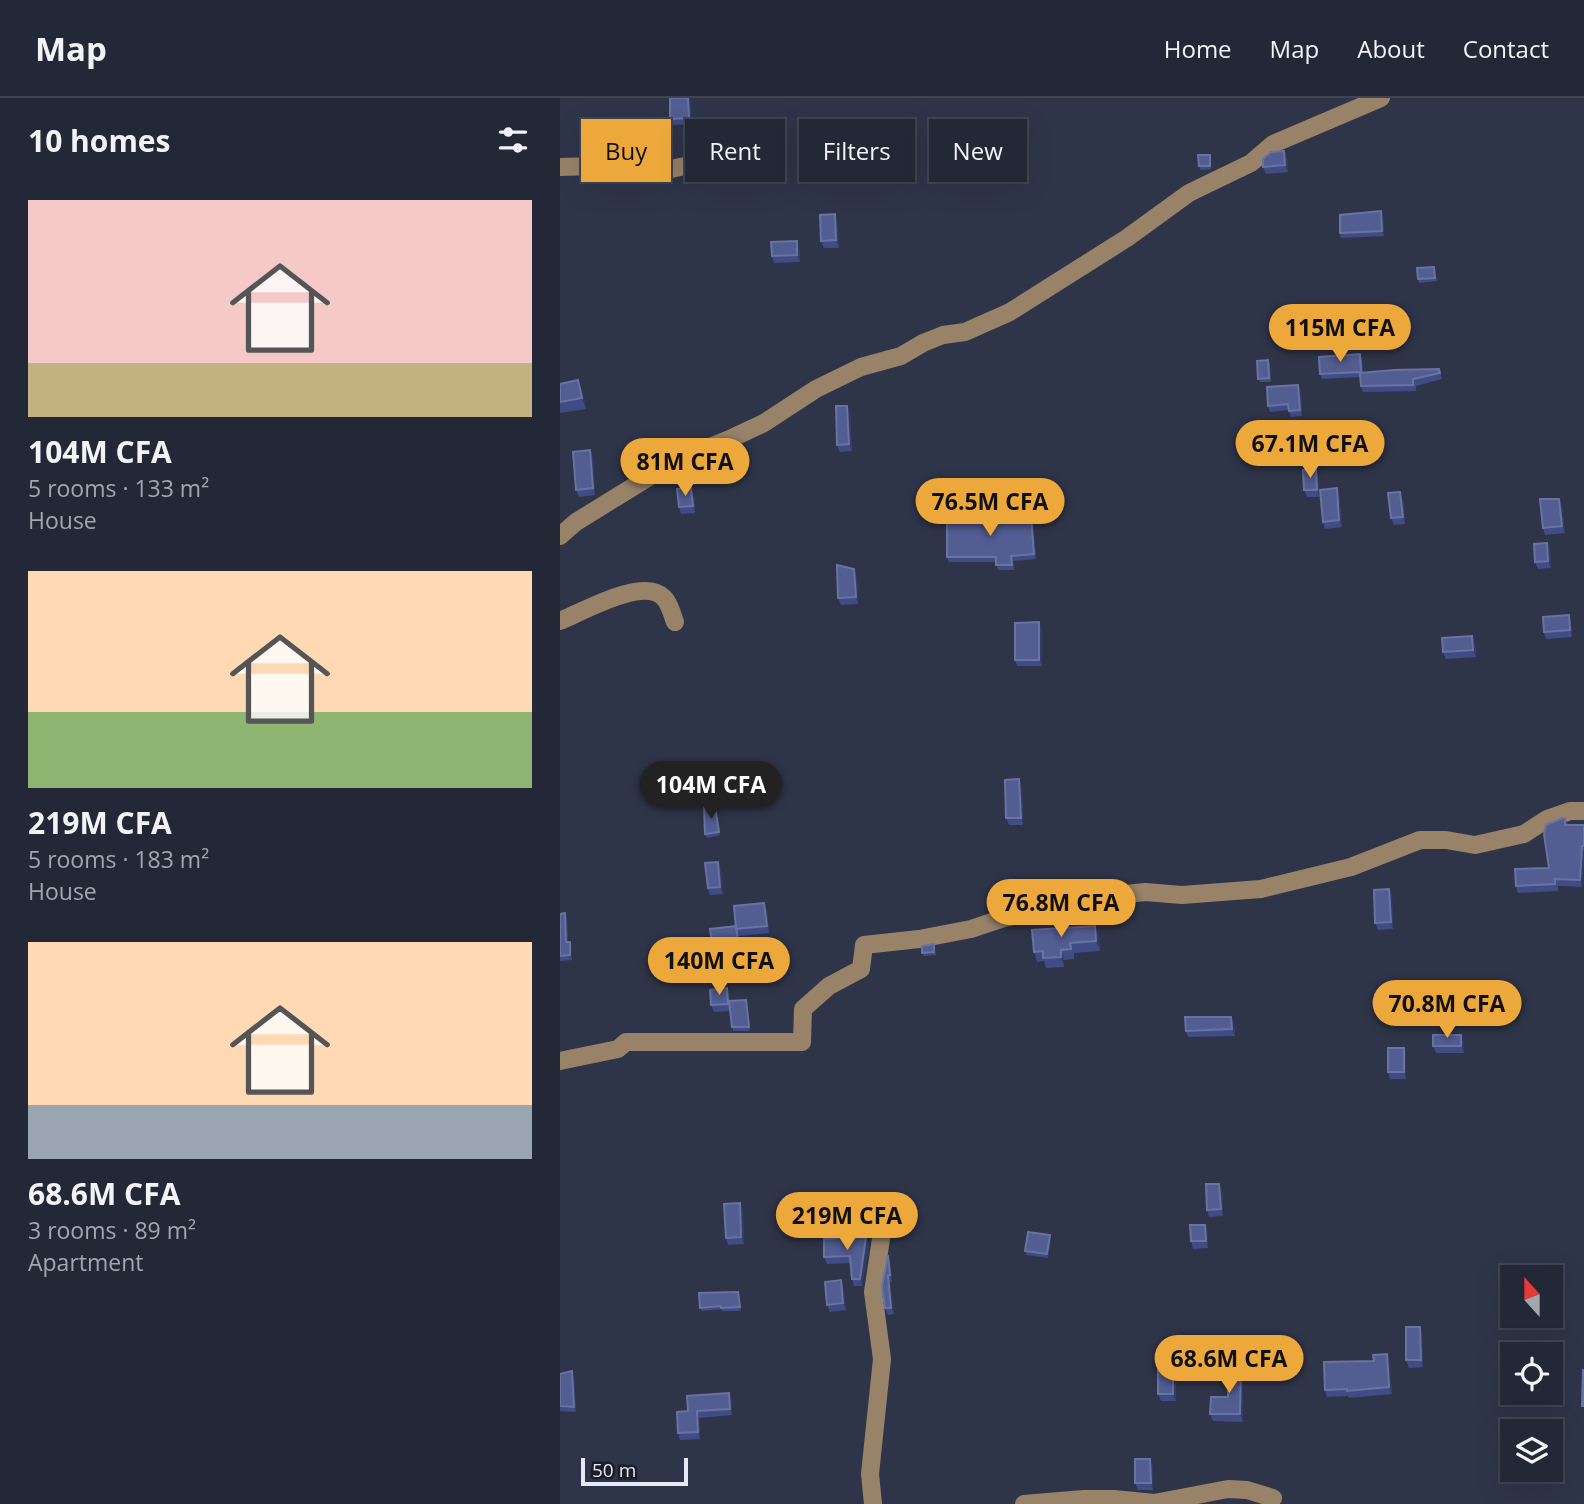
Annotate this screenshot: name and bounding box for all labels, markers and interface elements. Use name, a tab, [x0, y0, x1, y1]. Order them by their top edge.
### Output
text: Map	[35, 26, 107, 71]
text: Home	[1164, 32, 1232, 65]
text: Map	[1270, 32, 1319, 65]
text: About	[1357, 32, 1425, 65]
text: Contact	[1463, 32, 1549, 65]
chip: Buy	[581, 119, 671, 182]
chip: Rent	[685, 119, 785, 182]
chip: Filters	[799, 119, 915, 182]
chip: New	[929, 119, 1027, 182]
text: 10 homes	[28, 120, 171, 161]
icon: filters	[494, 121, 532, 159]
icon: home	[217, 245, 343, 371]
pin: 115M CFA	[1268, 304, 1412, 364]
text: 115M CFA	[1285, 311, 1395, 343]
pin: 67.1M CFA	[1230, 420, 1390, 480]
text: 67.1M CFA	[1252, 427, 1368, 459]
text: 104M CFA	[28, 431, 172, 472]
pin: 81M CFA	[620, 438, 750, 498]
text: 81M CFA	[636, 445, 734, 477]
text: 5 rooms · 133 m²	[28, 472, 209, 504]
pin: 76.5M CFA	[910, 478, 1070, 538]
text: 76.5M CFA	[932, 485, 1048, 517]
text: House	[28, 504, 97, 536]
icon: home	[217, 616, 343, 742]
pin: 104M CFA	[639, 762, 783, 821]
text: 104M CFA	[656, 768, 766, 800]
text: 219M CFA	[28, 802, 172, 843]
text: 5 rooms · 183 m²	[28, 843, 209, 875]
text: House	[28, 875, 97, 907]
pin: 76.8M CFA	[981, 880, 1141, 939]
text: 76.8M CFA	[1003, 886, 1119, 918]
pin: 140M CFA	[647, 937, 791, 997]
text: 140M CFA	[664, 944, 774, 976]
pin: 70.8M CFA	[1367, 981, 1527, 1040]
icon: home	[217, 987, 343, 1113]
text: 70.8M CFA	[1389, 987, 1505, 1019]
text: 68.6M CFA	[28, 1173, 180, 1214]
pin: 219M CFA	[775, 1192, 919, 1252]
text: 219M CFA	[792, 1199, 902, 1231]
text: 3 rooms · 89 m²	[28, 1214, 196, 1246]
text: Apartment	[28, 1246, 144, 1278]
north arrow	[1500, 1265, 1563, 1328]
map controls	[1500, 1265, 1563, 1482]
pin: 68.6M CFA	[1149, 1336, 1309, 1395]
text: 68.6M CFA	[1171, 1342, 1287, 1374]
button: locate	[1500, 1342, 1563, 1405]
button: layers	[1500, 1419, 1563, 1482]
scale bar	[581, 1455, 688, 1487]
text: 50 m	[592, 1457, 636, 1483]

